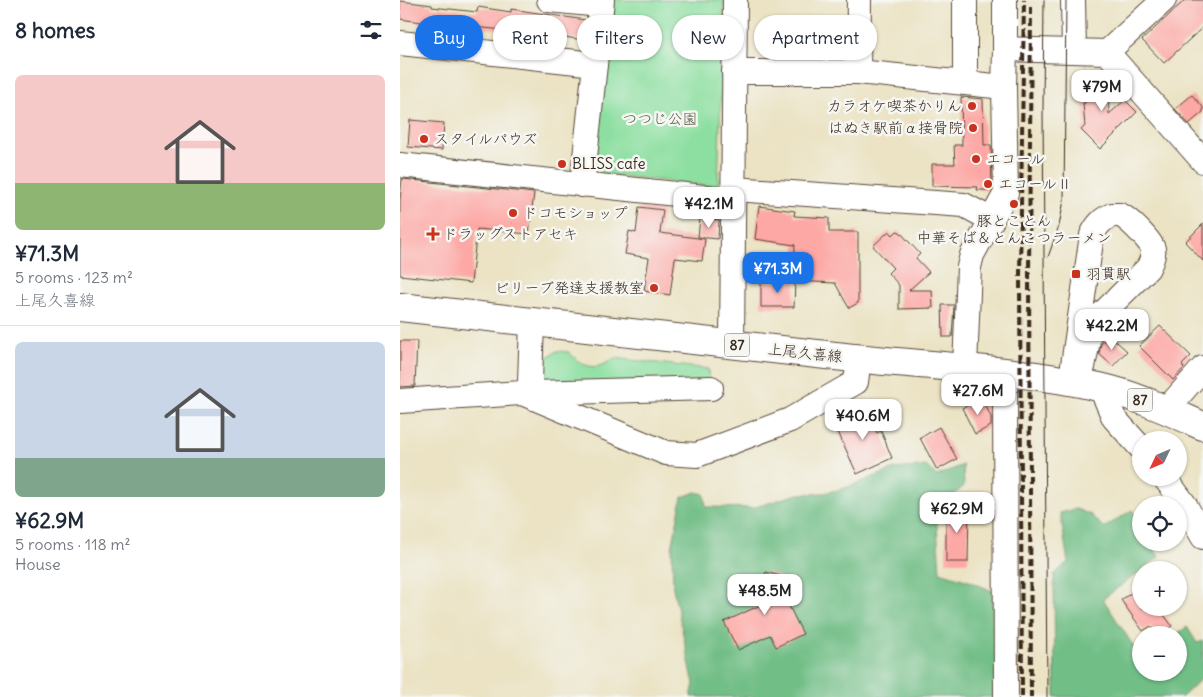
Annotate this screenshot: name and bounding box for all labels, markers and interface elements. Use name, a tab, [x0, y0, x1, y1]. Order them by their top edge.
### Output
chip: Buy	[415, 15, 483, 60]
chip: Rent	[493, 15, 567, 60]
chip: Filters	[577, 15, 662, 60]
chip: New	[672, 15, 744, 60]
chip: Apartment	[754, 15, 877, 60]
icon: filters	[357, 16, 385, 44]
text: 8 homes	[15, 17, 95, 44]
pin: ¥79M	[1072, 70, 1132, 112]
text: ¥79M	[1082, 76, 1122, 96]
place label: カラオケ喫茶かりん	[827, 96, 962, 115]
marker: カラオケ喫茶かりん	[966, 100, 978, 112]
icon: home	[155, 107, 245, 197]
park label: つつじ公園	[622, 109, 698, 128]
place label: はぬき駅前α接骨院	[828, 118, 963, 137]
marker: はぬき駅前α接骨院	[967, 122, 979, 134]
place label: スタイルパウズ	[434, 129, 537, 148]
marker: スタイルパウズ	[418, 133, 430, 145]
place label: エコール	[986, 149, 1045, 168]
marker: エコール	[970, 153, 982, 165]
place label: BLISS cafe	[572, 154, 645, 173]
marker: BLISS cafe	[556, 158, 568, 170]
place label: エコールⅡ	[998, 174, 1072, 193]
marker: エコールⅡ	[982, 178, 994, 190]
pin: ¥42.1M	[668, 186, 750, 229]
text: ¥42.1M	[684, 193, 734, 213]
marker: 豚とことん 中華そば＆とんこつラーメン	[1008, 198, 1020, 210]
place label: ドコモショップ	[523, 203, 627, 222]
marker: ドコモショップ	[507, 207, 519, 219]
place label: 豚とことん 中華そば＆とんこつラーメン	[916, 211, 1112, 247]
place label: ドラッグストアセキ	[443, 224, 578, 243]
marker: ドラッグストアセキ	[427, 228, 439, 240]
text: ¥71.3M	[15, 240, 79, 267]
pin: ¥71.3M	[737, 252, 819, 294]
text: ¥71.3M	[754, 258, 802, 278]
place label: 羽貫駅	[1086, 264, 1131, 283]
text: 5 rooms · 123 m²	[15, 267, 133, 287]
marker: 羽貫駅	[1070, 268, 1082, 280]
place label: ビリーブ発達支援教室	[495, 278, 644, 297]
marker: ビリーブ発達支援教室	[648, 282, 660, 294]
text: 上尾久喜線	[15, 290, 95, 310]
pin: ¥42.2M	[1071, 308, 1153, 351]
text: ¥42.2M	[1086, 315, 1138, 335]
road number: 87	[724, 334, 750, 356]
street label: 上尾久喜線	[767, 339, 843, 366]
pin: ¥27.6M	[937, 374, 1019, 416]
icon: home	[155, 375, 245, 465]
text: ¥27.6M	[952, 380, 1004, 400]
road number: 87	[1128, 388, 1152, 412]
pin: ¥40.6M	[822, 398, 904, 441]
text: ¥40.6M	[836, 405, 890, 425]
north arrow	[1132, 431, 1188, 486]
map controls	[1132, 431, 1187, 681]
pin: ¥62.9M	[916, 492, 998, 534]
button: locate	[1132, 496, 1187, 551]
text: ¥62.9M	[931, 498, 983, 518]
text: ¥62.9M	[15, 507, 84, 534]
text: 5 rooms · 118 m²	[15, 534, 131, 554]
text: House	[15, 554, 61, 574]
button: +	[1132, 561, 1187, 616]
pin: ¥48.5M	[724, 574, 806, 616]
text: ¥48.5M	[738, 580, 792, 600]
button: −	[1132, 626, 1187, 681]

